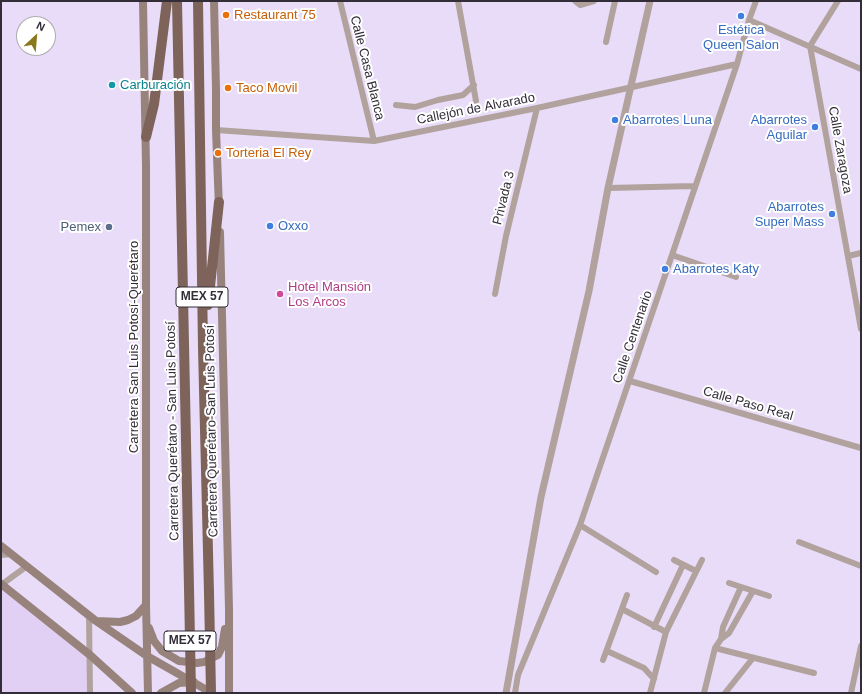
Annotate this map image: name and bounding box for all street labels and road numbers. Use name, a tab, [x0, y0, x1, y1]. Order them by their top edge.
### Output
street label: Calle Casa Blanca	[346, 14, 388, 122]
street label: Callejón de Alvarado	[416, 90, 536, 128]
street label: Calle Zaragoza	[825, 105, 855, 195]
street label: Privada 3	[490, 169, 518, 227]
street label: Carretera San Luis Potosí-Querétaro	[126, 241, 142, 453]
road number: MEX 57	[176, 287, 228, 307]
street label: Calle Centenario	[610, 289, 656, 385]
street label: Carretera Querétaro - San Luis Potosí	[163, 321, 183, 541]
street label: Carretera Querétaro-San Luis Potosí	[202, 325, 222, 537]
street label: Calle Paso Real	[701, 384, 795, 424]
road number: MEX 57	[164, 631, 216, 651]

